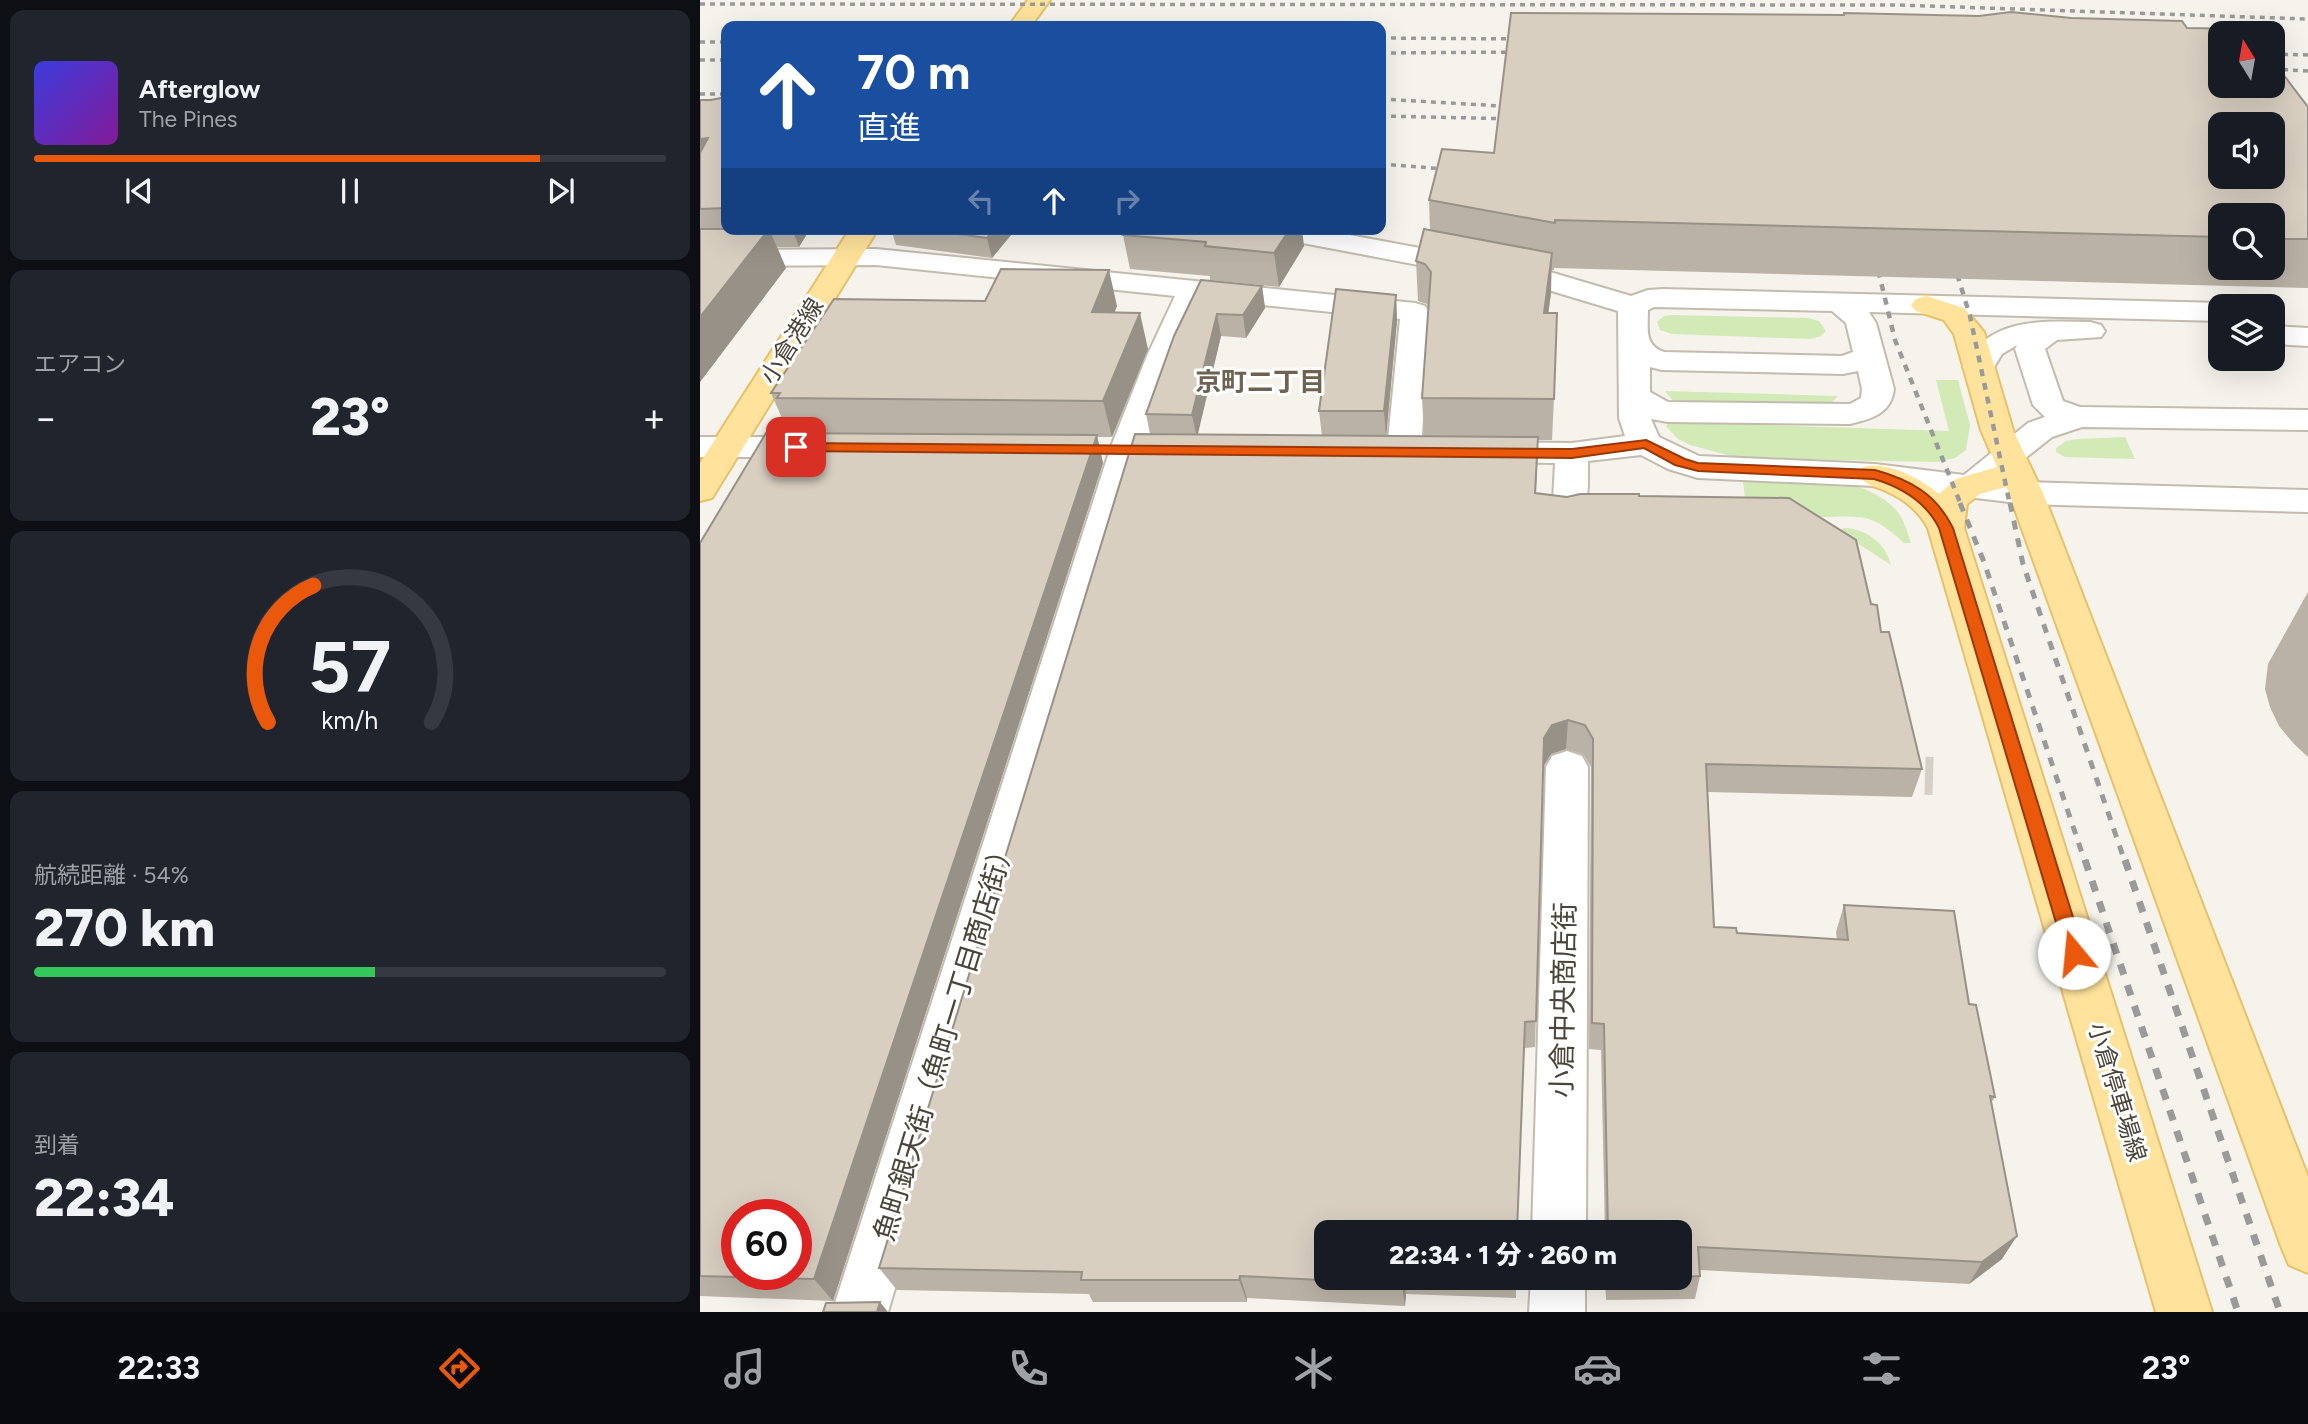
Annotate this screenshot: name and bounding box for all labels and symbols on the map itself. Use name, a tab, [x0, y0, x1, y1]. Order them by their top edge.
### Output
north arrow	[2208, 21, 2286, 98]
street label: 小倉港線	[754, 292, 829, 389]
district label: 京町二丁目	[1195, 366, 1325, 398]
pin	[766, 417, 826, 477]
street label: 魚町銀天街（魚町一丁目商店街）	[866, 833, 1022, 1245]
street label: 小倉中央商店街	[1544, 902, 1582, 1098]
position arrow	[2037, 916, 2111, 990]
street label: 小倉停車場線	[2083, 1019, 2152, 1165]
speed limit sign: 60	[721, 1199, 812, 1290]

